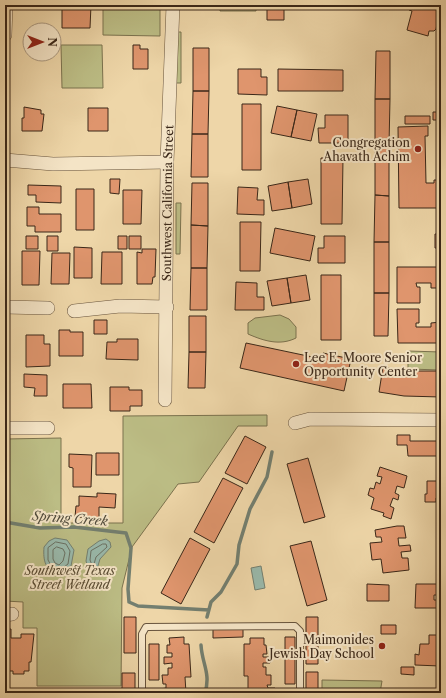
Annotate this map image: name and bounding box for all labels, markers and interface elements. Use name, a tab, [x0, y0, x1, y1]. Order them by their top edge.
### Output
north arrow	[22, 22, 62, 62]
text: N	[45, 37, 59, 47]
street label: Southwest California Street	[158, 124, 176, 281]
place label: Congregation Ahavath Achim	[322, 135, 410, 164]
marker: Congregation Ahavath Achim	[413, 144, 423, 154]
place label: Lee E. Moore Senior Opportunity Center	[304, 350, 422, 379]
marker: Lee E. Moore Senior Opportunity Center	[291, 359, 301, 369]
water label: Spring Creek	[31, 507, 109, 529]
park label: Southwest Texas Street Wetland	[24, 563, 116, 592]
place label: Maimonides Jewish Day School	[267, 632, 374, 661]
marker: Maimonides Jewish Day School	[377, 641, 387, 651]

